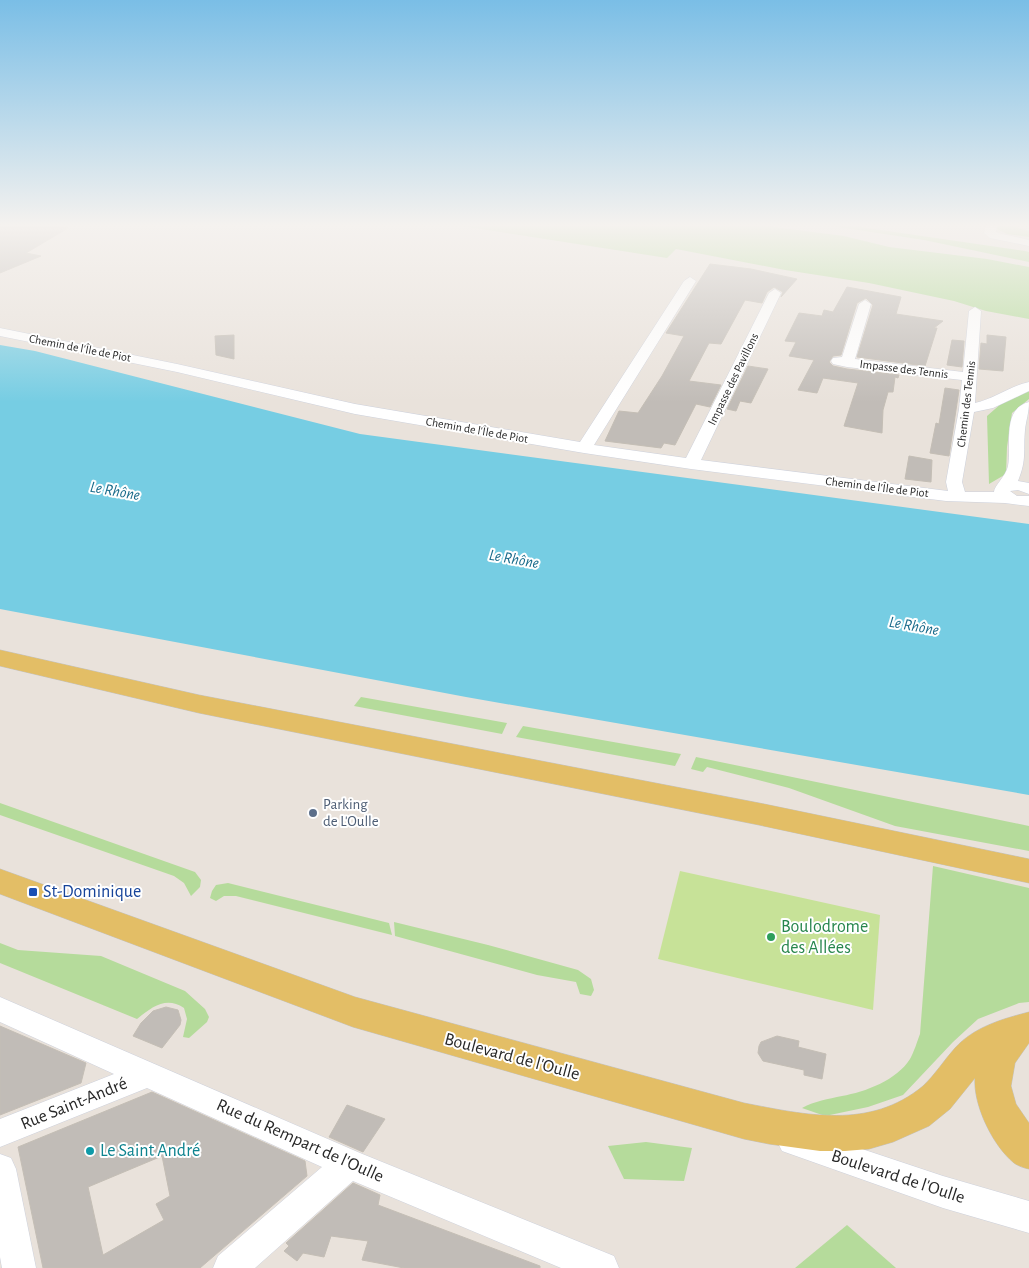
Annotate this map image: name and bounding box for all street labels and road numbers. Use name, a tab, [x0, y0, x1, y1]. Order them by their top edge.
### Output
street label: Chemin de l'Île de Piot	[28, 331, 132, 364]
street label: Impasse des Pavillons	[706, 331, 760, 427]
street label: Impasse des Tennis	[859, 358, 949, 380]
street label: Chemin des Tennis	[955, 360, 977, 448]
street label: Chemin de l'Île de Piot	[425, 414, 529, 445]
street label: Chemin de l'Île de Piot	[825, 474, 929, 499]
street label: Boulevard de l'Oulle	[442, 1030, 582, 1084]
street label: Rue Saint-André	[18, 1074, 130, 1134]
street label: Rue du Rempart de l'Oulle	[214, 1096, 386, 1186]
street label: Boulevard de l'Oulle	[829, 1147, 967, 1207]

